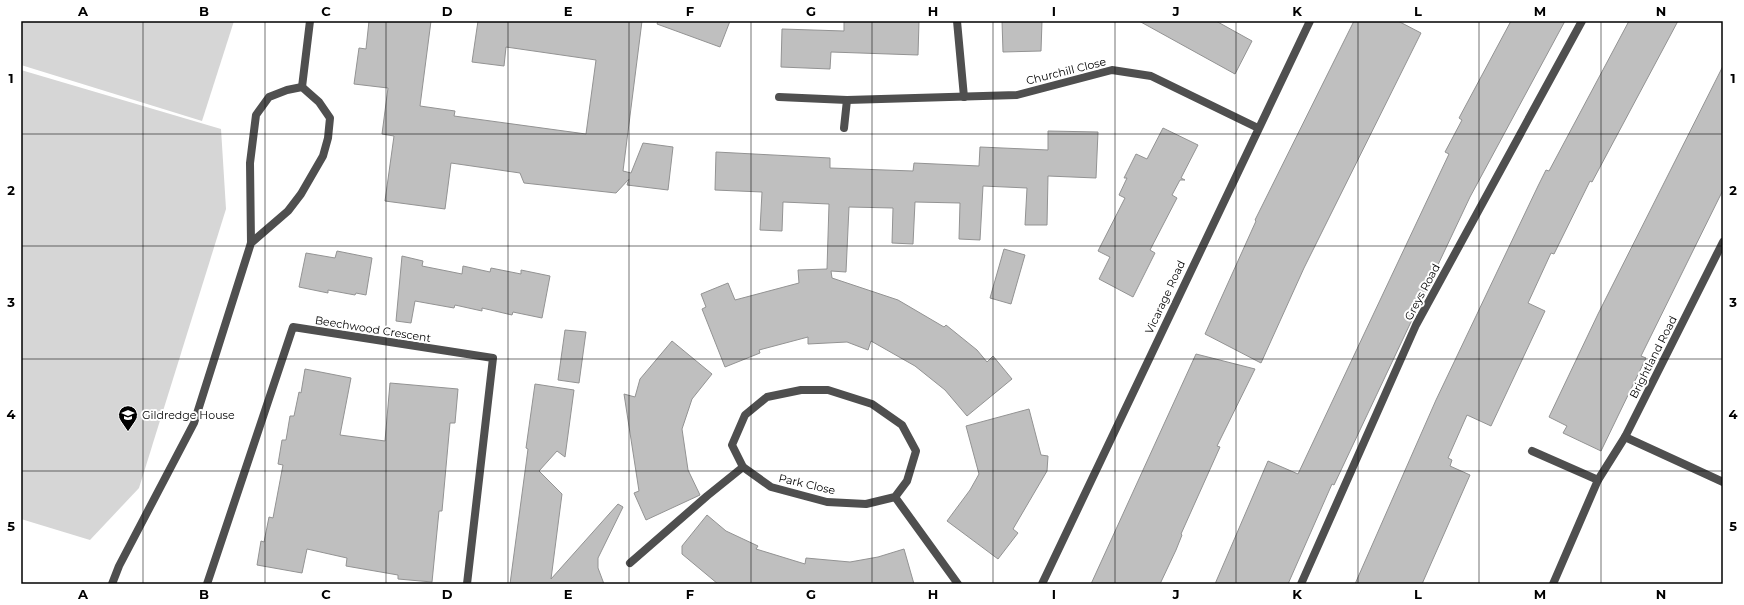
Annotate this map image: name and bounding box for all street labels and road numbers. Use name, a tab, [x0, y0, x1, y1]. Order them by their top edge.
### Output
street label: Churchill Close	[1025, 54, 1108, 88]
street label: Vicarage Road	[1142, 258, 1188, 336]
street label: Greys Road	[1401, 261, 1443, 323]
street label: Beechwood Crescent	[314, 313, 433, 345]
street label: Brightland Road	[1626, 313, 1680, 401]
street label: Park Close	[777, 471, 837, 497]

